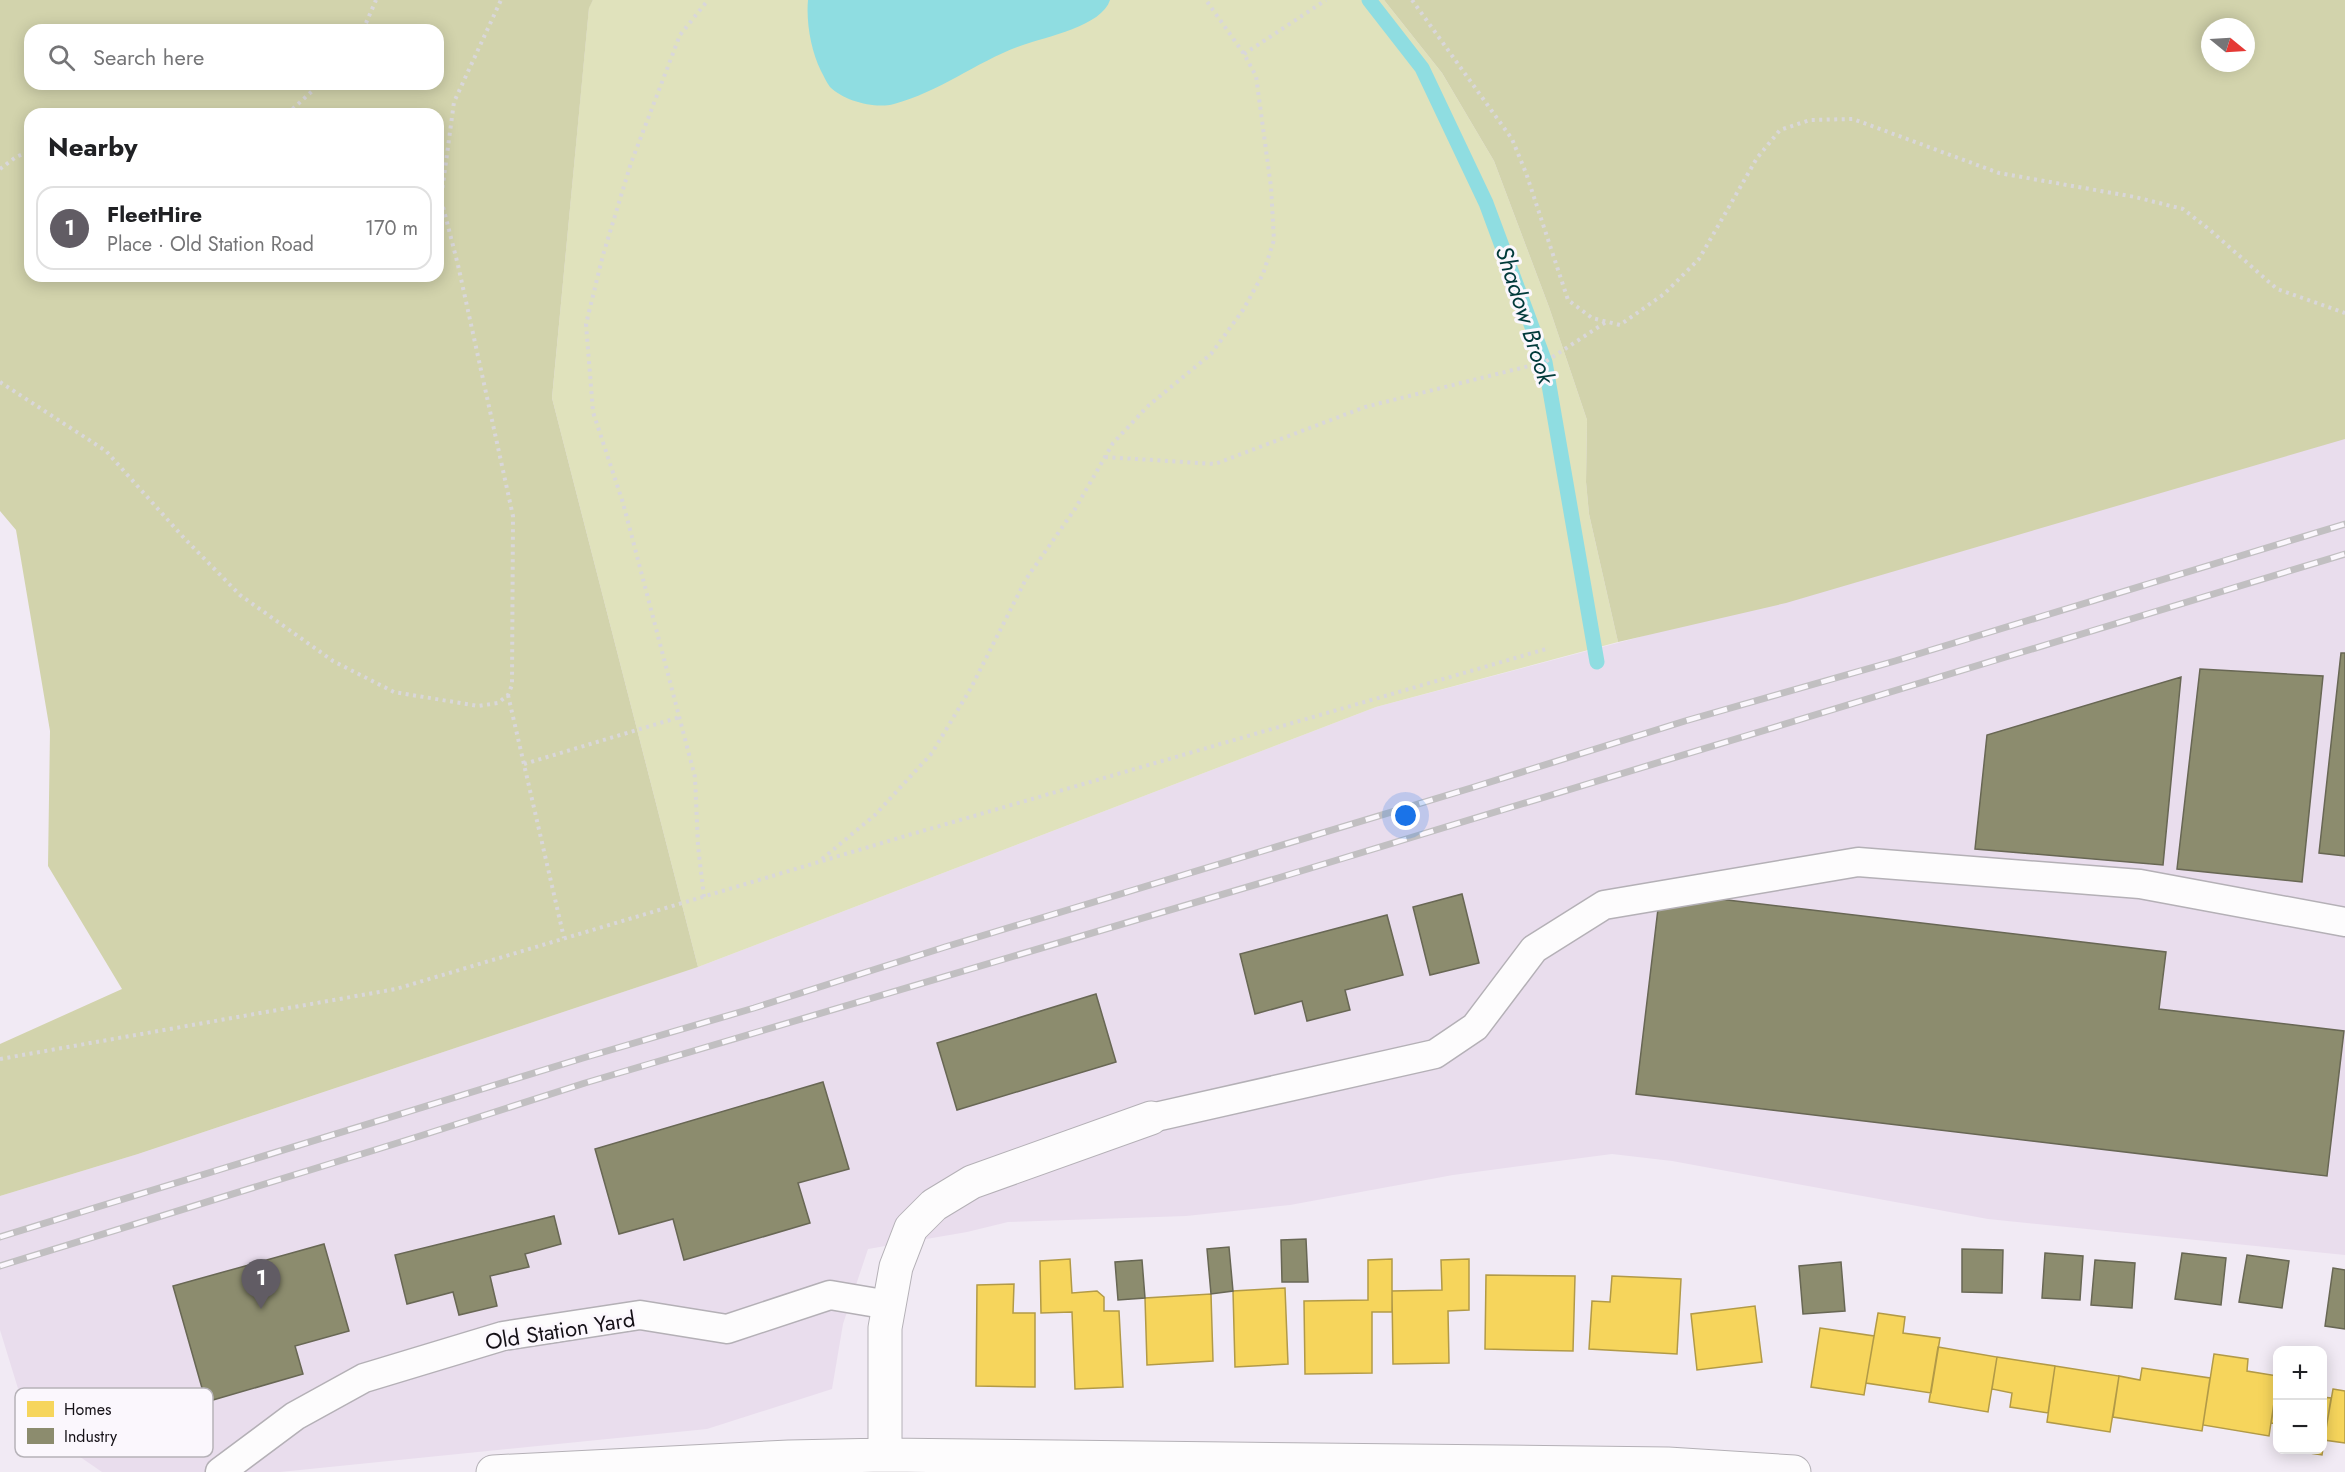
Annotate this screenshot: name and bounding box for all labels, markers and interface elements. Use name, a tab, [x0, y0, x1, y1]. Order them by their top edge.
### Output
north arrow	[2201, 18, 2255, 72]
search box	[24, 24, 444, 90]
icon: search	[45, 41, 78, 74]
text: Search here	[93, 41, 204, 73]
text: Nearby	[48, 128, 137, 166]
text: FleetHire	[107, 198, 202, 230]
text: 1	[64, 214, 75, 243]
text: 170 m	[365, 214, 418, 243]
text: Place · Old Station Road	[107, 230, 314, 259]
water label: Shadow Brook	[1487, 241, 1565, 390]
your location	[1391, 801, 1420, 830]
pin: 1	[242, 1260, 280, 1309]
street label: Old Station Yard	[483, 1302, 637, 1358]
map controls	[2273, 1346, 2327, 1454]
button: +	[2273, 1346, 2327, 1400]
legend	[15, 1388, 213, 1457]
text: Homes	[64, 1398, 111, 1421]
button: −	[2273, 1400, 2327, 1454]
text: Industry	[64, 1425, 118, 1448]

